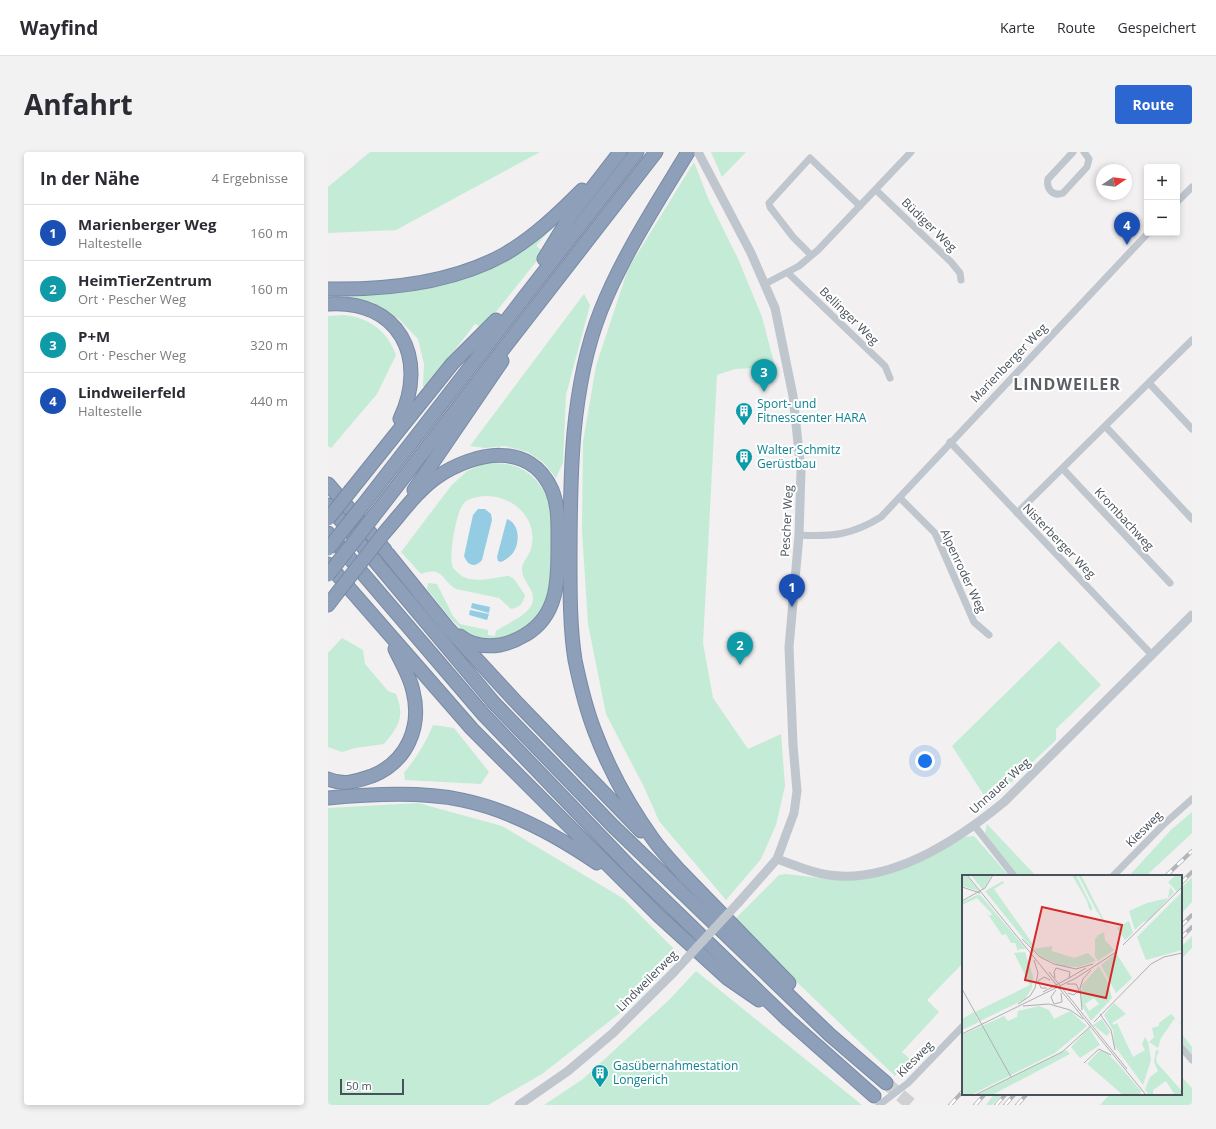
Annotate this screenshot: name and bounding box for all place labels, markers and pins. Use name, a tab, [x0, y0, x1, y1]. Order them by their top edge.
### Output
pin: 4	[1114, 212, 1140, 245]
pin: 3	[751, 359, 777, 392]
place label: Sport- und Fitnesscenter HARA	[757, 395, 867, 426]
building icon: Sport- und Fitnesscenter HARA	[734, 401, 754, 426]
place label: Walter Schmitz Gerüstbau	[757, 441, 841, 472]
building icon: Walter Schmitz Gerüstbau	[734, 447, 754, 472]
pin: 1	[779, 574, 805, 607]
pin: 2	[727, 632, 753, 665]
place label: Gasübernahmestation Longerich	[613, 1057, 738, 1088]
building icon: Gasübernahmestation Longerich	[590, 1063, 610, 1088]

